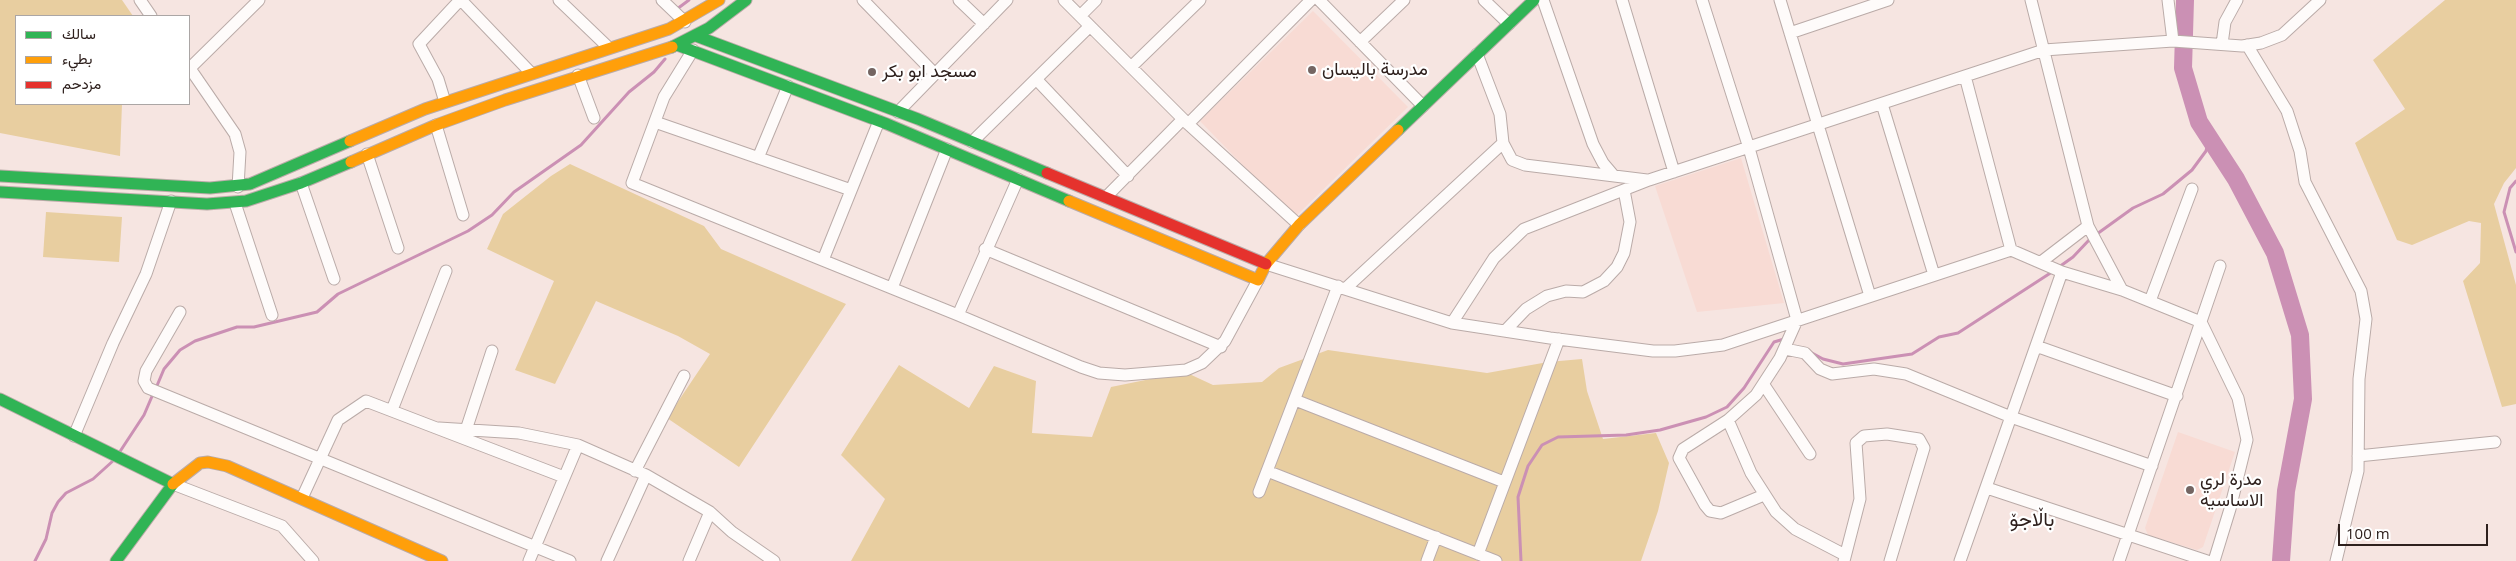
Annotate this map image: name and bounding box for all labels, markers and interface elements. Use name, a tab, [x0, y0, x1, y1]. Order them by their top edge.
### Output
legend	[15, 15, 190, 105]
text: سالك	[62, 23, 96, 43]
text: بطيء	[62, 48, 92, 68]
place label: مدرسة بالیسان	[1322, 59, 1428, 81]
place label: مسجد ابو بكر	[882, 61, 977, 83]
marker: مدرسة بالیسان	[1306, 64, 1318, 76]
marker: مسجد ابو بكر	[866, 66, 878, 78]
text: مزدحم	[62, 73, 101, 93]
place label: مدرة لري الاساسیه	[2200, 469, 2263, 512]
marker: مدرة لري الاساسیه	[2184, 484, 2196, 496]
district label: باڵاجۆ	[2010, 508, 2054, 532]
scale bar	[2341, 514, 2491, 546]
text: 100 m	[2346, 523, 2390, 543]

